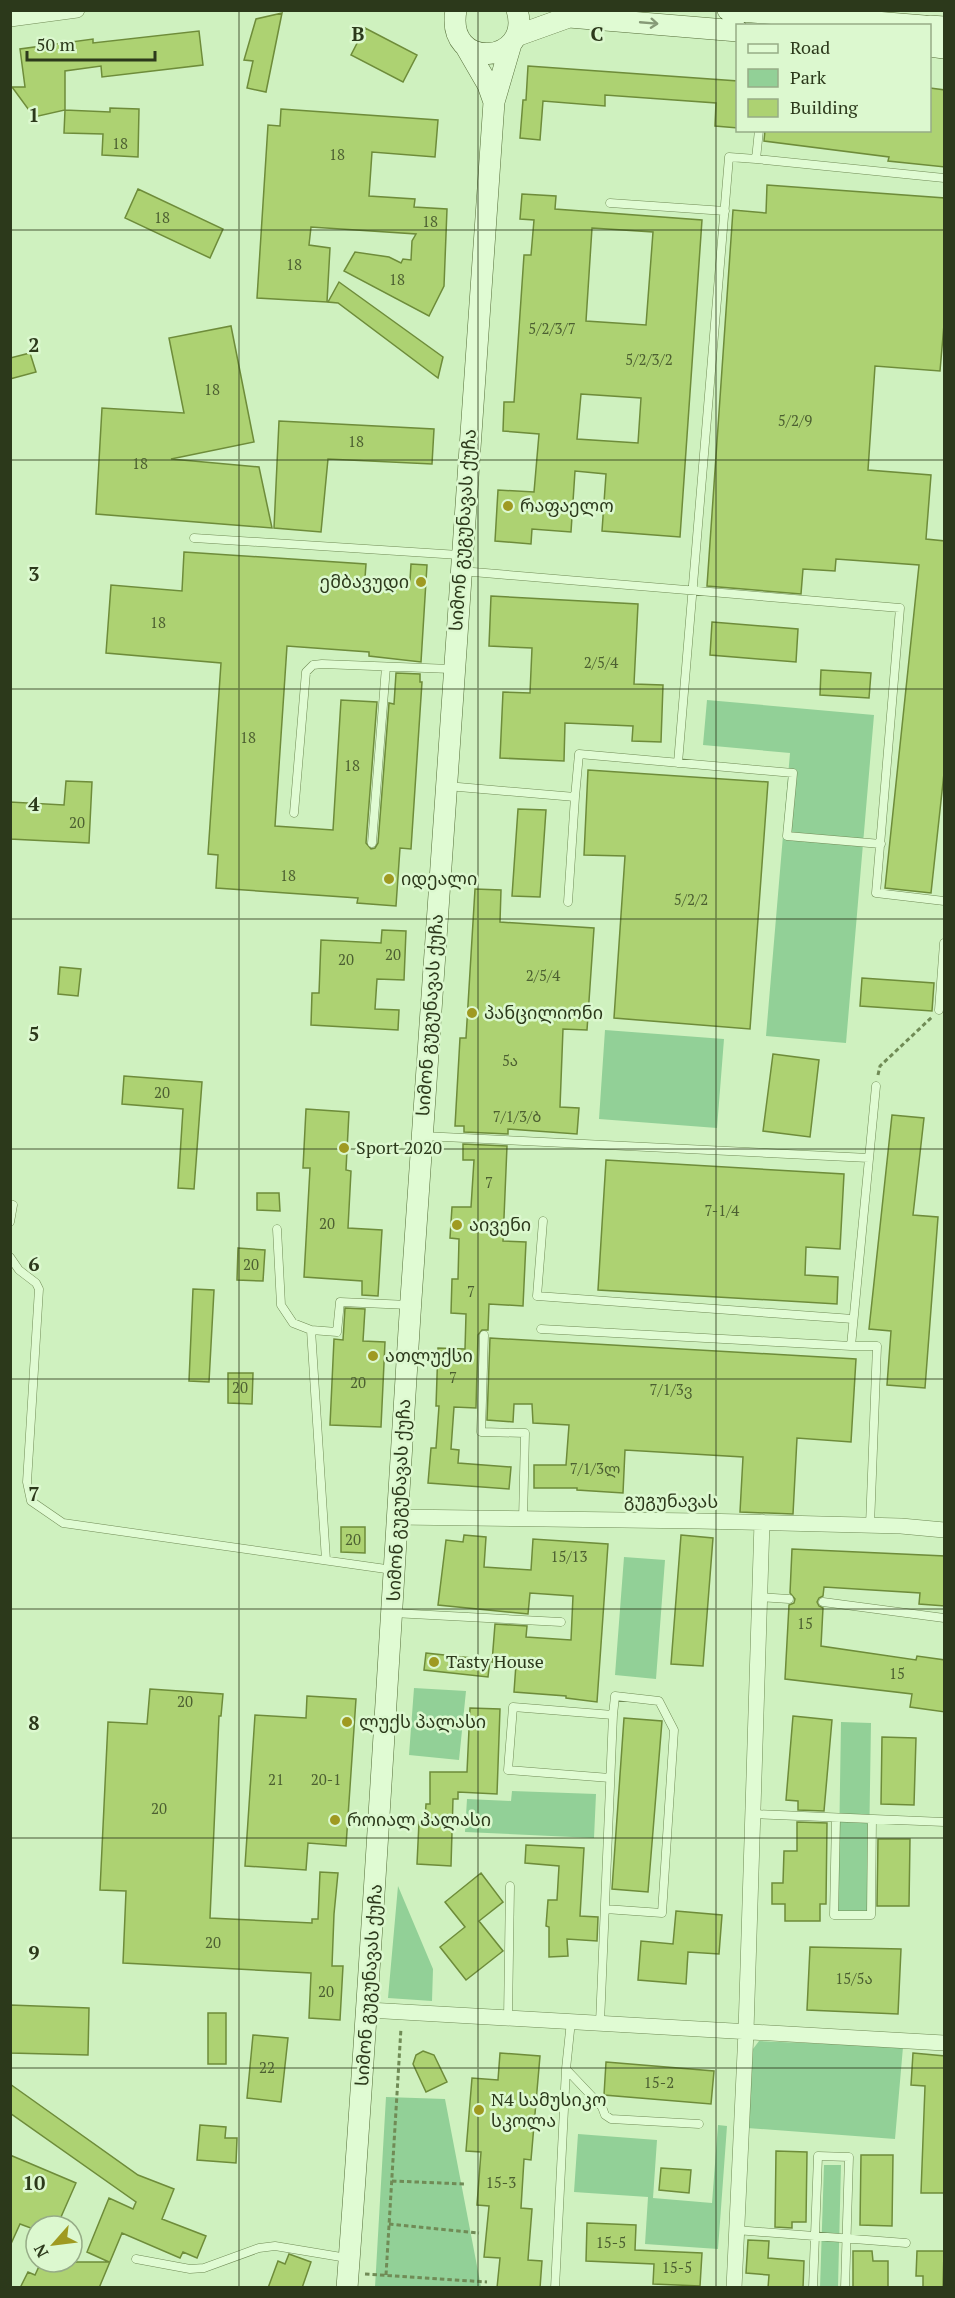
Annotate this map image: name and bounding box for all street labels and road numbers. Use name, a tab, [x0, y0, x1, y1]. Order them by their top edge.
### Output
street label: სიმონ გუგუნავას ქუჩა	[443, 428, 481, 632]
street label: სიმონ გუგუნავას ქუჩა	[410, 913, 448, 1117]
street label: სიმონ გუგუნავას ქუჩა	[381, 1398, 415, 1602]
street label: გუგუნავას	[624, 1487, 718, 1513]
street label: სიმონ გუგუნავას ქუჩა	[349, 1883, 387, 2087]

